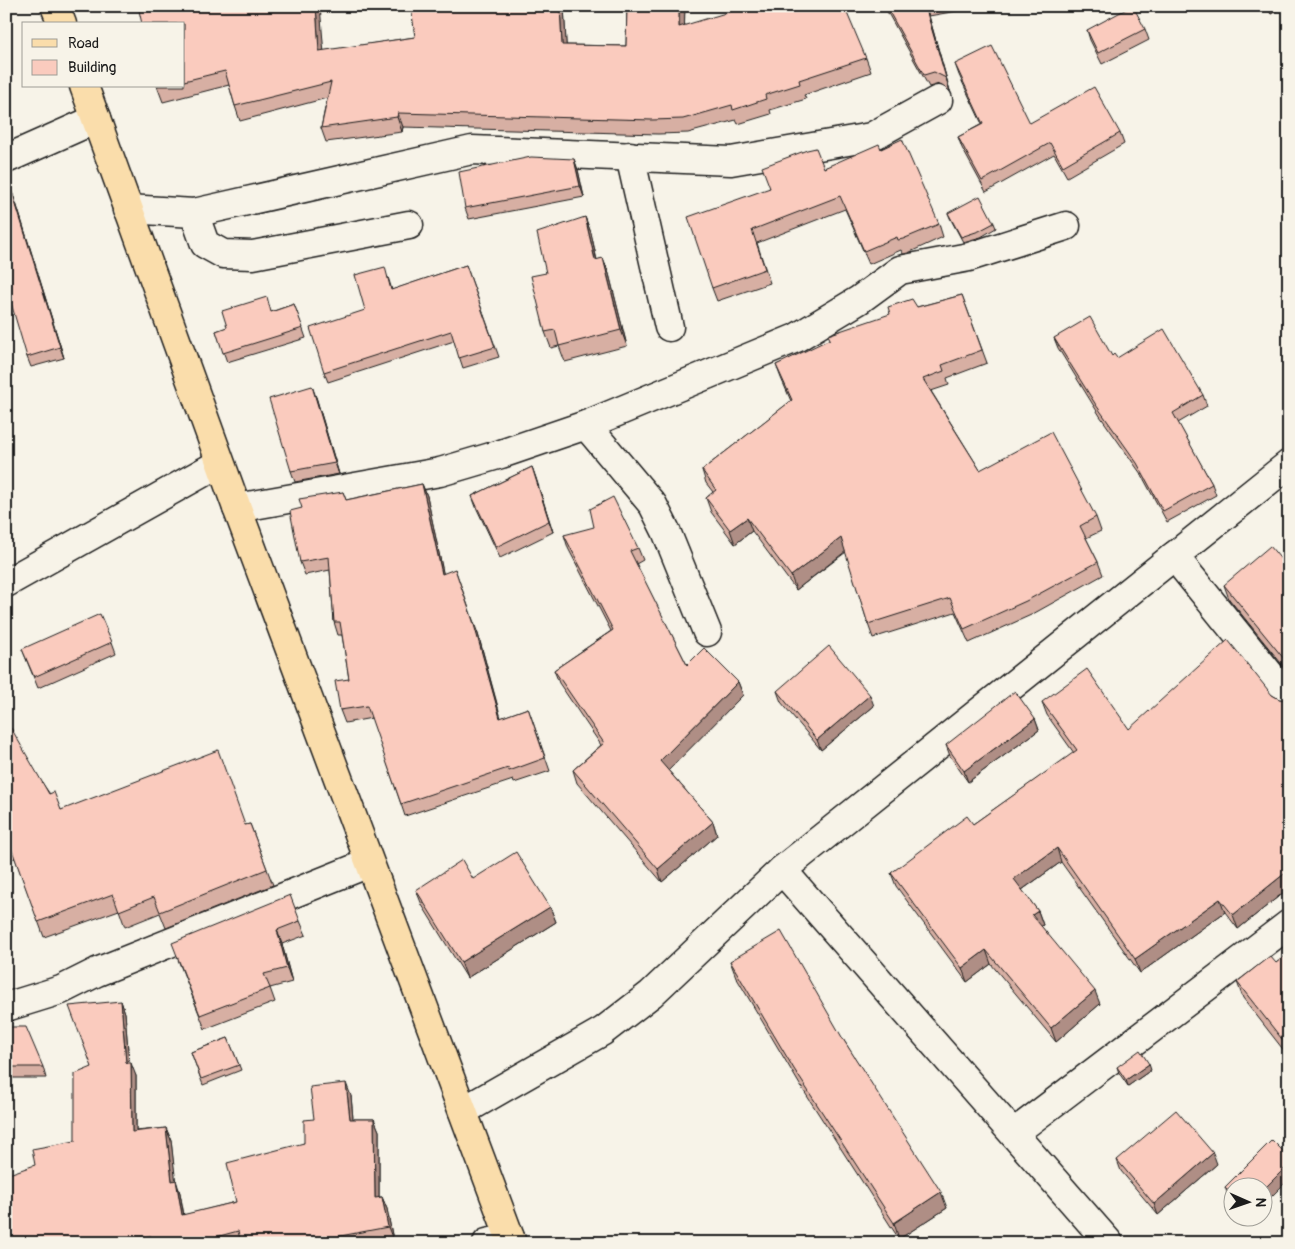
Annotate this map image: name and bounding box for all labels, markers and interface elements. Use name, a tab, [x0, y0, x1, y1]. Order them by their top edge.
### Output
legend	[22, 22, 185, 88]
text: Road	[68, 34, 99, 53]
text: Building	[68, 58, 116, 77]
north arrow	[1222, 1176, 1272, 1226]
text: N	[1252, 1197, 1269, 1207]

